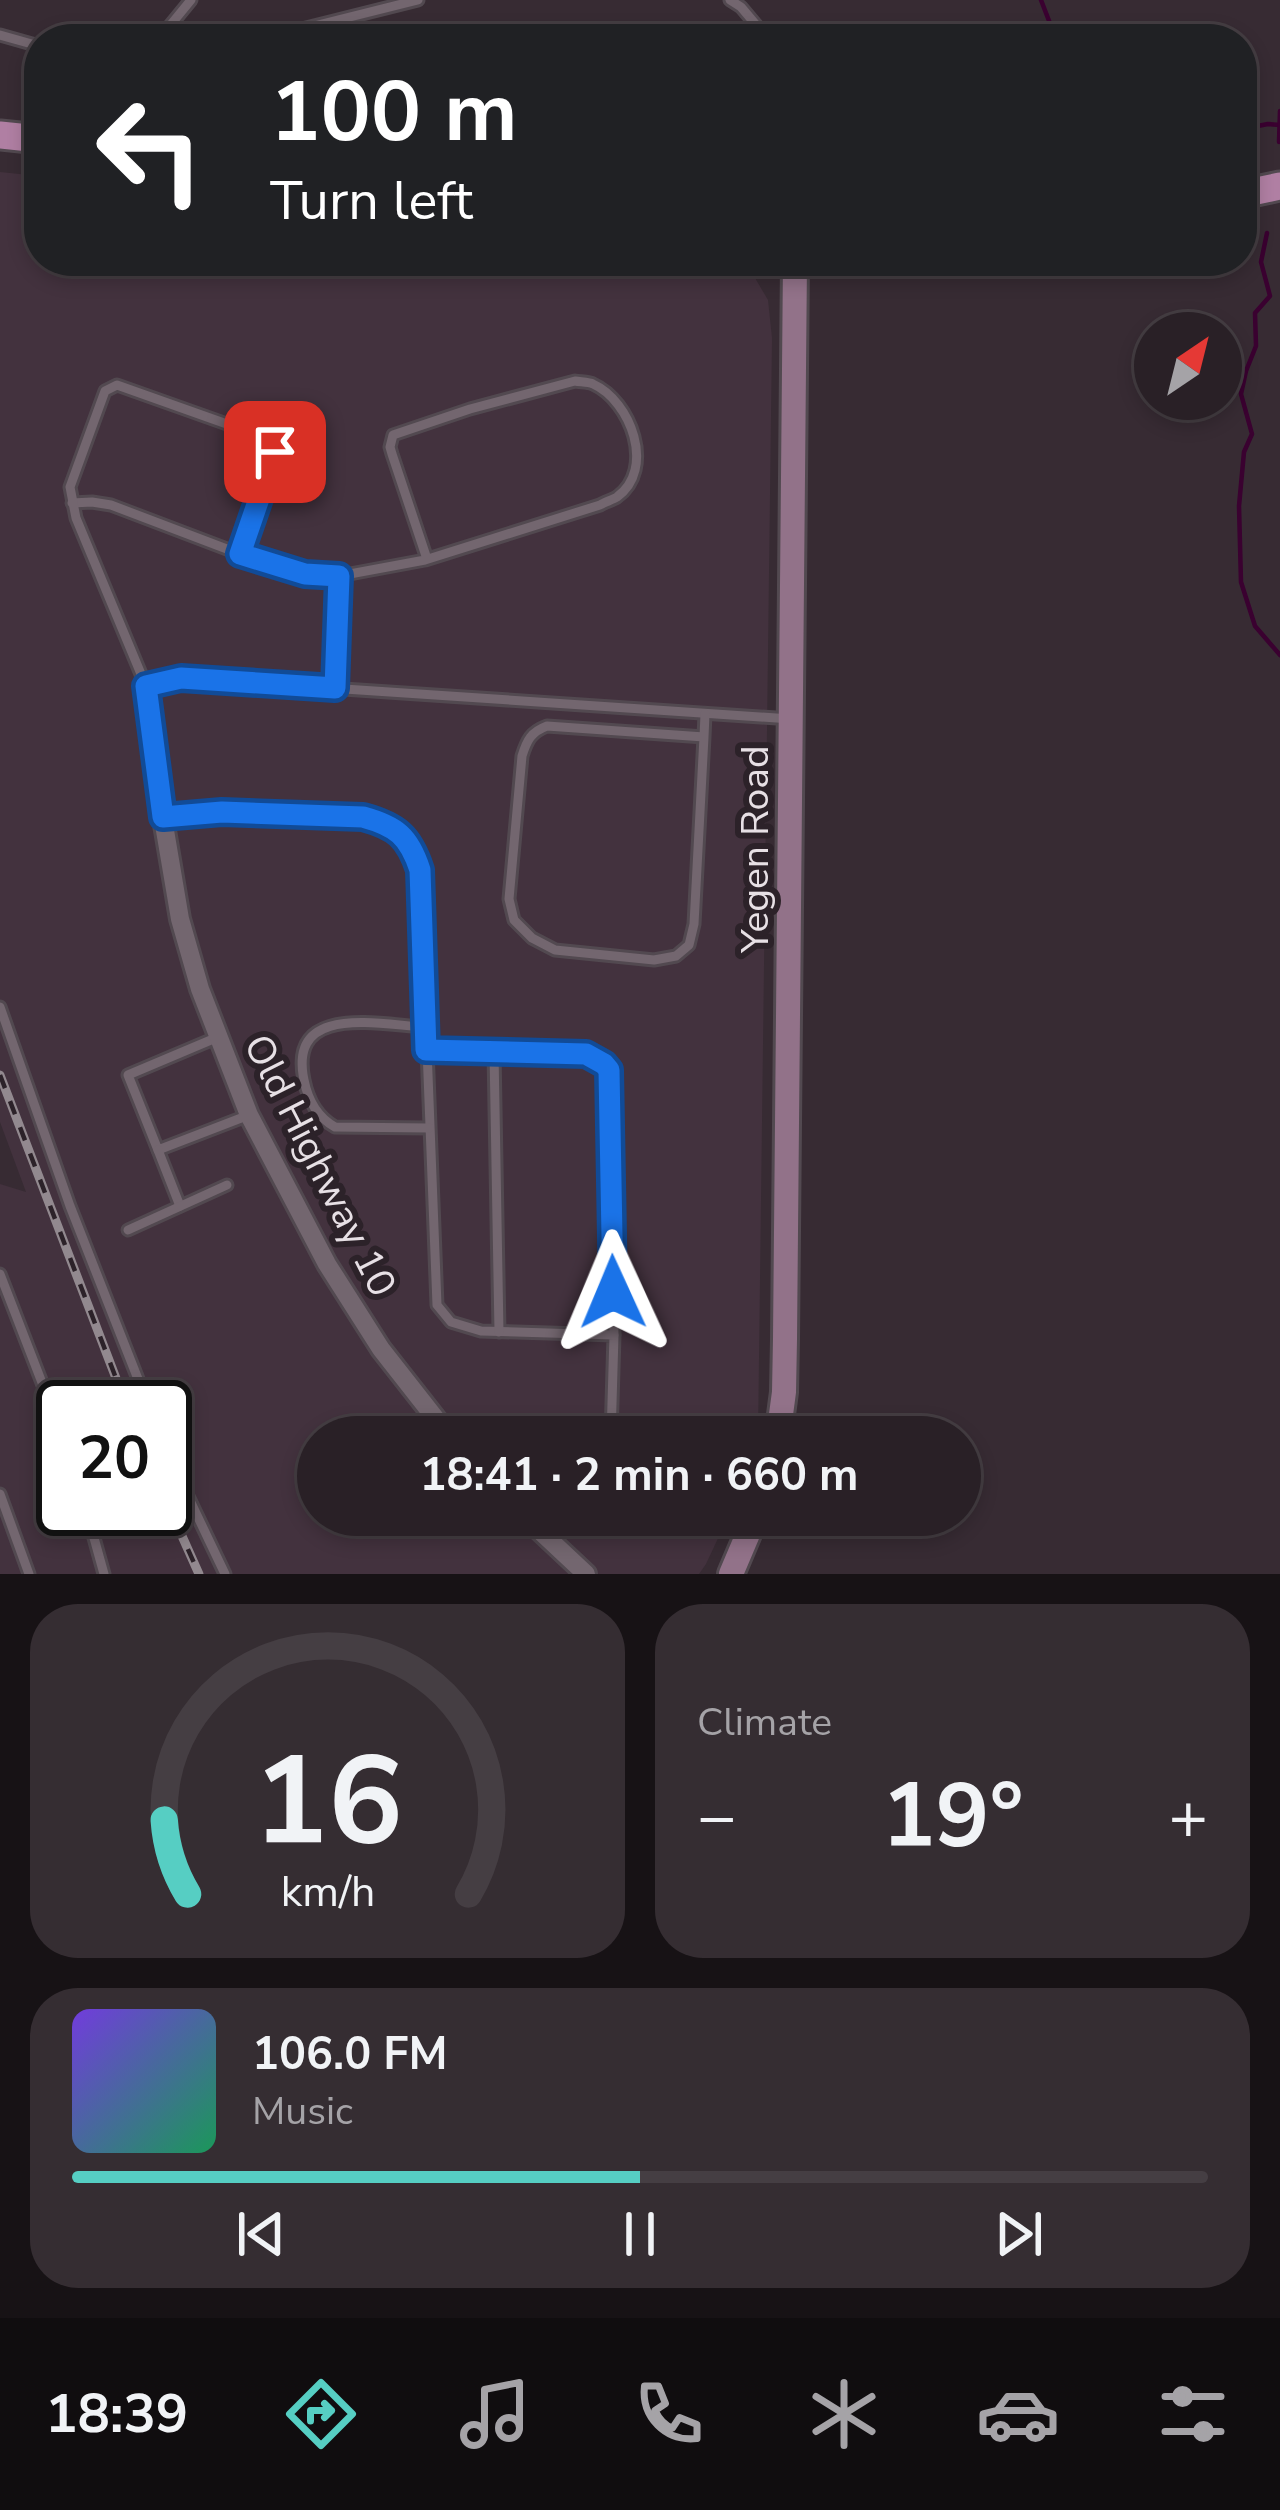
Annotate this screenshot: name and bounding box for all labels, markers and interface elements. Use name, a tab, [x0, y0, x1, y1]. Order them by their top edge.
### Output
text: 100 m	[270, 55, 518, 170]
icon: left	[72, 72, 228, 228]
text: Turn left	[270, 164, 473, 238]
north arrow	[1134, 312, 1242, 420]
map controls	[1134, 312, 1242, 420]
pin	[224, 401, 326, 503]
icon: arrive	[242, 419, 308, 485]
street label: Yegen Road	[729, 745, 782, 954]
street label: Old Highway 10	[231, 1026, 408, 1306]
position arrow	[550, 1229, 676, 1355]
speed limit sign: 20	[36, 1380, 192, 1536]
text: 18:41 · 2 min · 660 m	[419, 1445, 859, 1506]
text: Climate	[697, 1696, 832, 1749]
text: 16	[253, 1717, 402, 1887]
text: 19°	[881, 1755, 1024, 1878]
text: −	[697, 1772, 737, 1862]
text: +	[1168, 1772, 1208, 1862]
text: km/h	[280, 1863, 375, 1921]
text: 106.0 FM	[252, 2024, 448, 2085]
text: Music	[252, 2085, 353, 2138]
icon: previous	[228, 2201, 294, 2267]
icon: pause	[607, 2201, 673, 2267]
icon: next	[986, 2201, 1052, 2267]
icon: directions	[279, 2372, 363, 2456]
icon: music	[453, 2372, 537, 2456]
icon: phone	[627, 2372, 711, 2456]
icon: climate	[802, 2372, 886, 2456]
icon: car	[976, 2372, 1060, 2456]
icon: filters	[1151, 2372, 1235, 2456]
text: 18:39	[45, 2377, 188, 2451]

